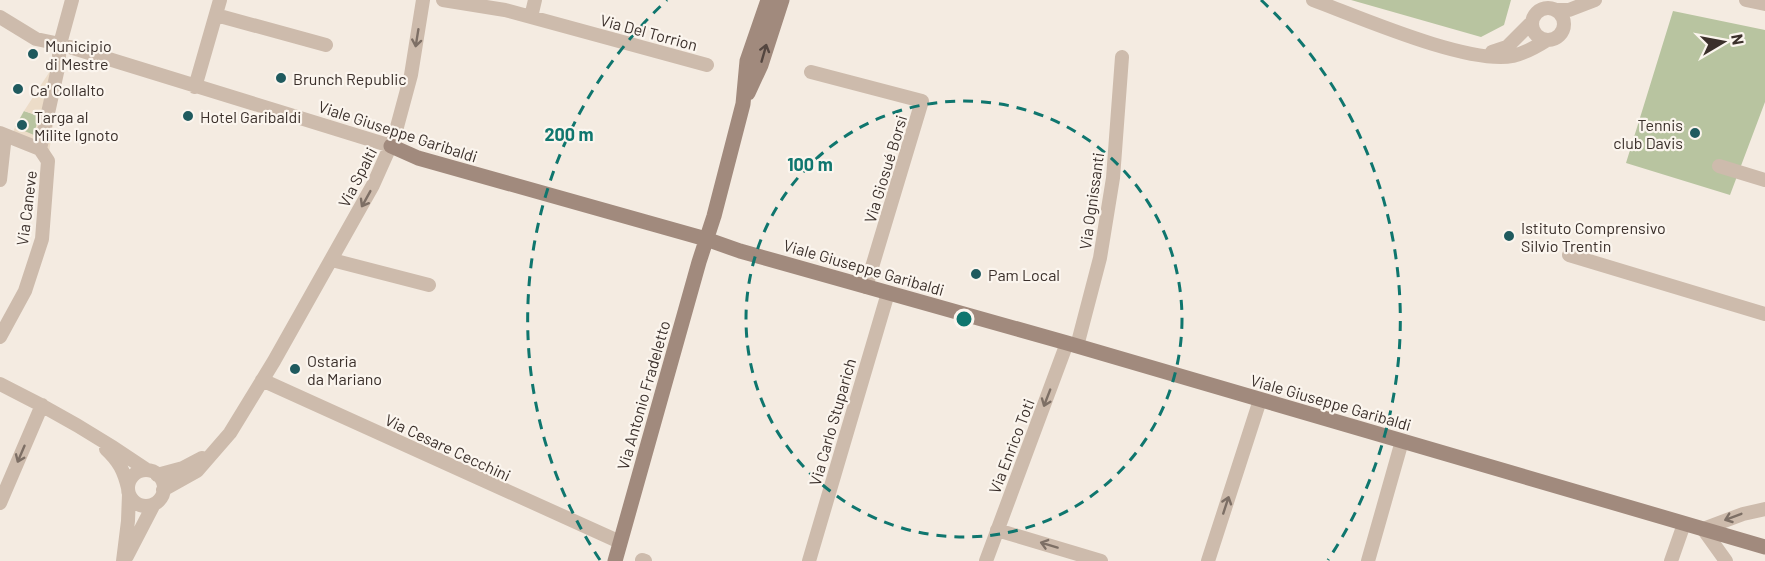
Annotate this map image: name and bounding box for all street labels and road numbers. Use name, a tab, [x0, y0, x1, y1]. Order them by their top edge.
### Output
street label: Via Del Torrion	[598, 10, 700, 54]
street label: Viale Giuseppe Garibaldi	[316, 96, 480, 166]
street label: Via Giosué Borsi	[860, 113, 910, 225]
street label: Via Spalti	[334, 144, 380, 210]
street label: Via Ognissanti	[1075, 151, 1107, 251]
street label: Via Caneve	[12, 169, 40, 247]
street label: Viale Giuseppe Garibaldi	[781, 235, 947, 299]
street label: Via Antonio Fradeletto	[613, 318, 673, 472]
street label: Via Carlo Stuparich	[805, 356, 859, 488]
street label: Viale Giuseppe Garibaldi	[1248, 370, 1414, 434]
street label: Via Enrico Toti	[984, 396, 1038, 496]
street label: Via Cesare Cecchini	[382, 410, 514, 484]

